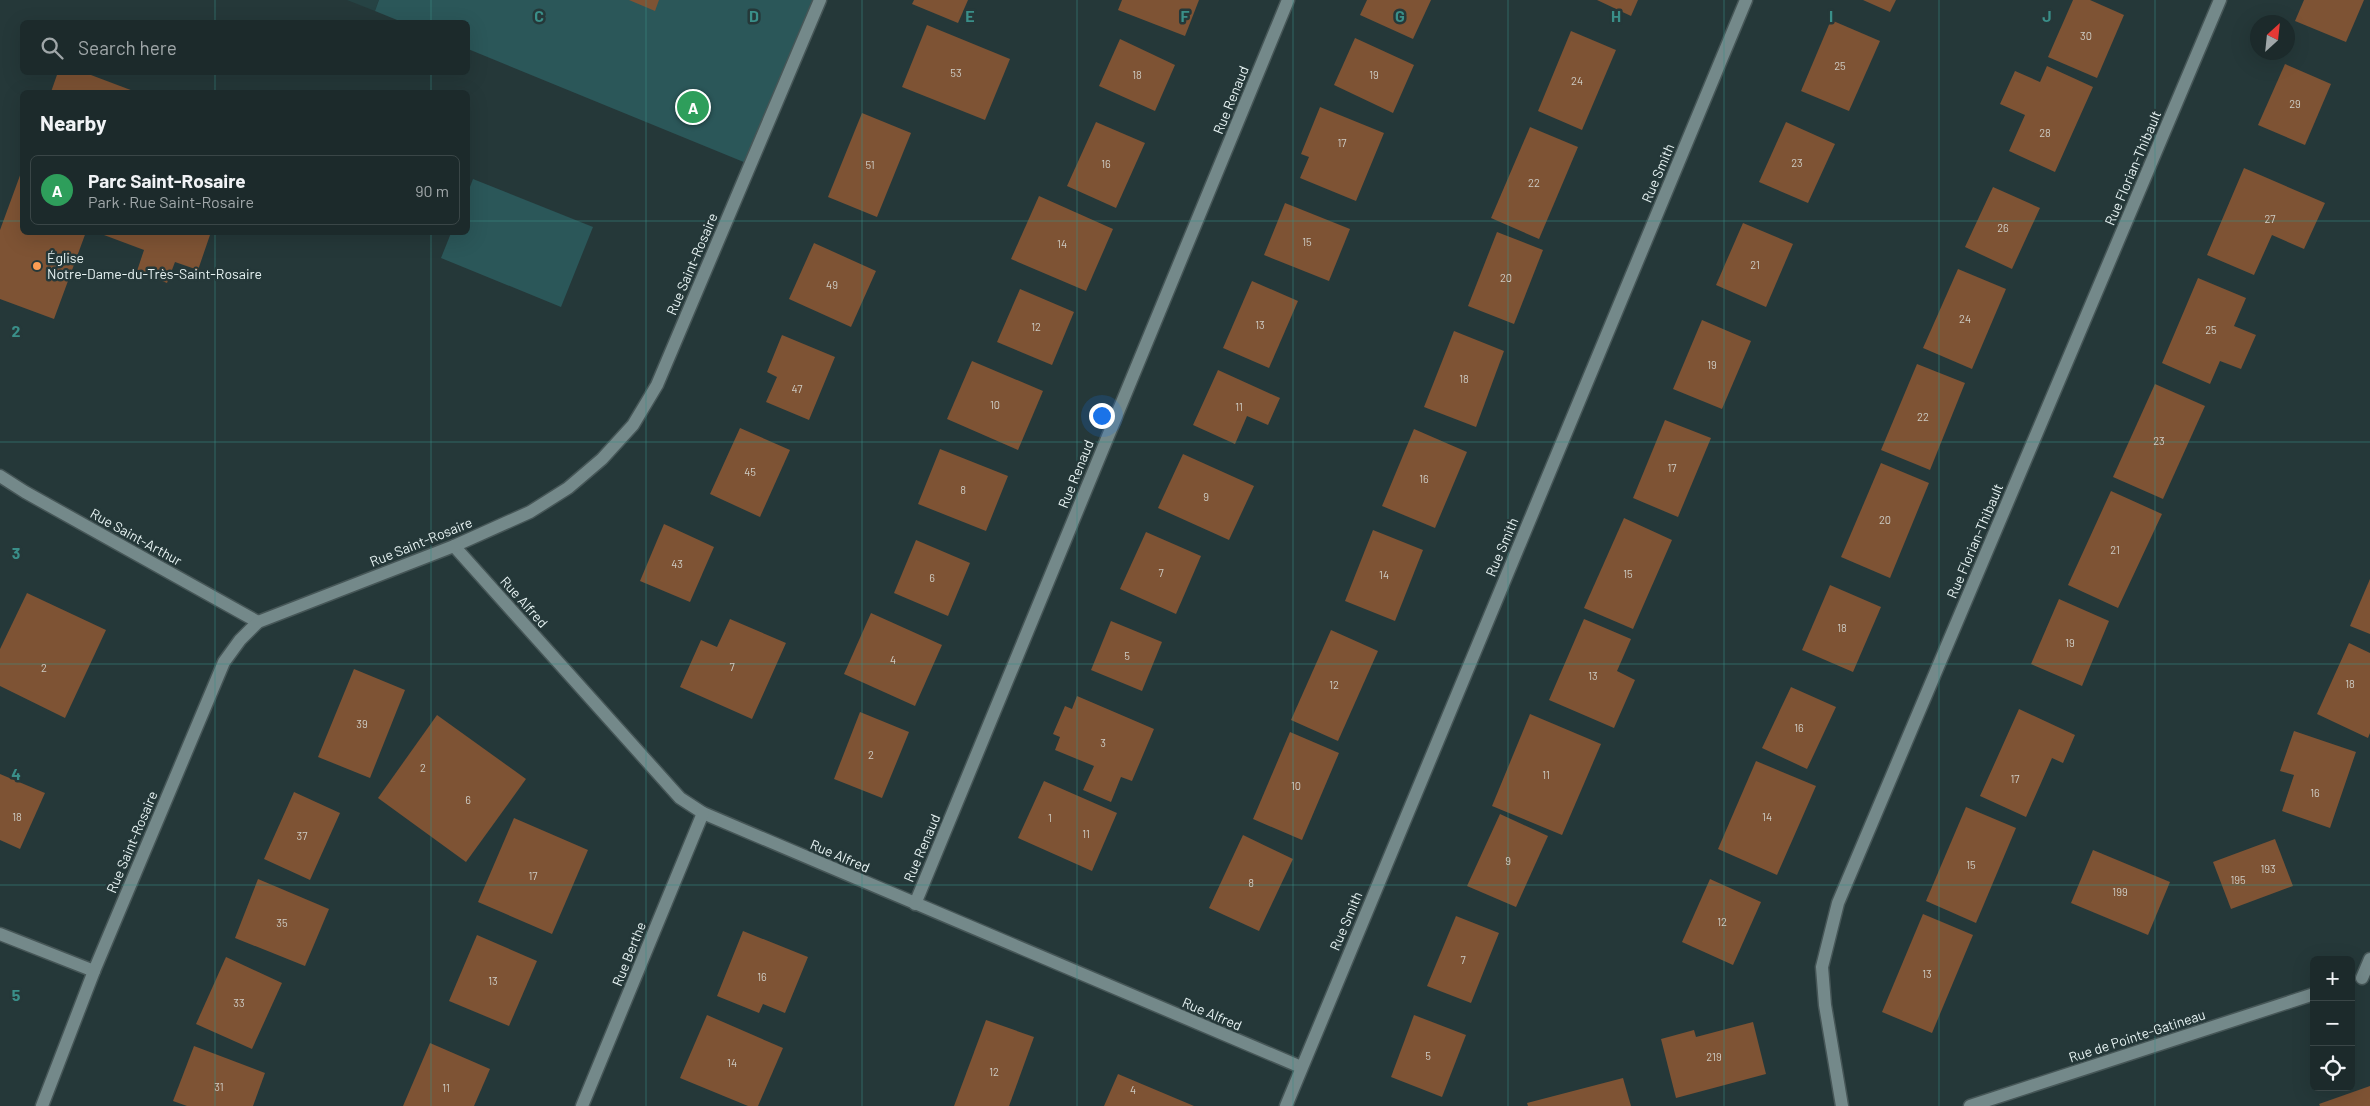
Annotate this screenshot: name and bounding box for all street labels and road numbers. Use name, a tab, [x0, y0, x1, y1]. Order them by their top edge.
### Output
street label: Rue Renaud	[1209, 63, 1252, 136]
street label: Rue Florian-Thibault	[2101, 108, 2164, 228]
street label: Rue Smith	[1638, 141, 1678, 205]
street label: Rue Saint-Rosaire	[662, 210, 721, 317]
street label: Rue Renaud	[1054, 437, 1097, 510]
street label: Rue Florian-Thibault	[1943, 481, 2006, 601]
street label: Rue Saint-Arthur	[87, 504, 185, 569]
street label: Rue Saint-Rosaire	[367, 513, 475, 570]
street label: Rue Smith	[1482, 515, 1522, 579]
street label: Rue Alfred	[497, 573, 552, 631]
street label: Rue Saint-Rosaire	[102, 788, 161, 895]
street label: Rue Renaud	[900, 811, 943, 884]
street label: Rue Alfred	[808, 835, 873, 876]
street label: Rue Smith	[1326, 889, 1366, 953]
street label: Rue Berthe	[608, 919, 649, 988]
street label: Rue Alfred	[1180, 993, 1245, 1034]
street label: Rue de Pointe-Gatineau	[2066, 1005, 2207, 1066]

